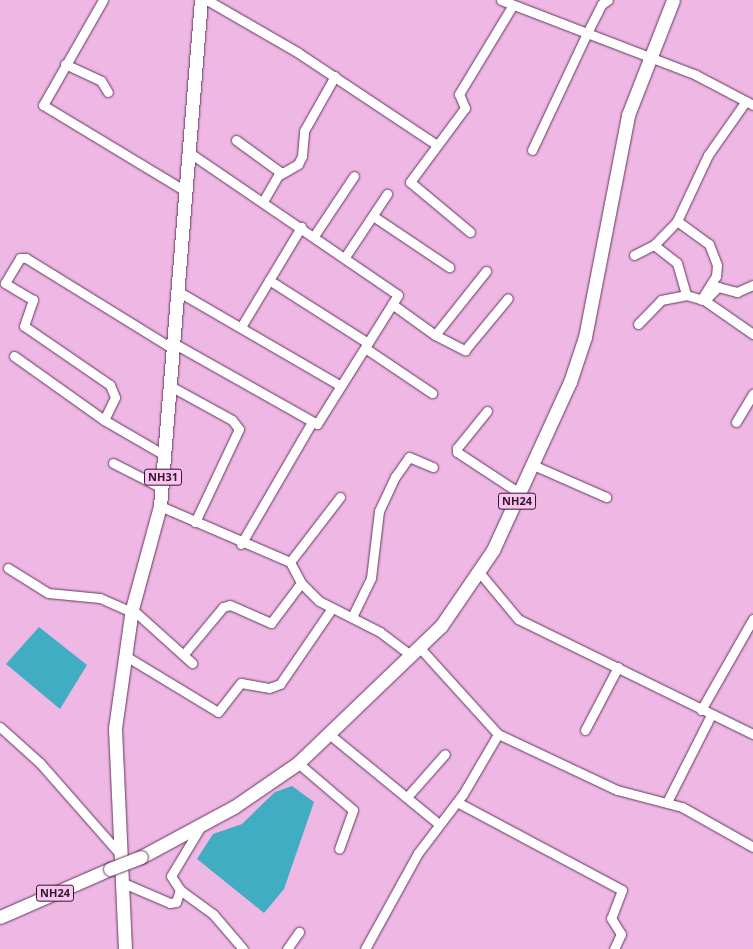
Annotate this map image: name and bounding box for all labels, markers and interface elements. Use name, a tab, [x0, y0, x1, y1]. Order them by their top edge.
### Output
road number: NH31	[144, 468, 182, 486]
road number: NH24	[498, 492, 536, 510]
road number: NH24	[36, 884, 74, 902]

